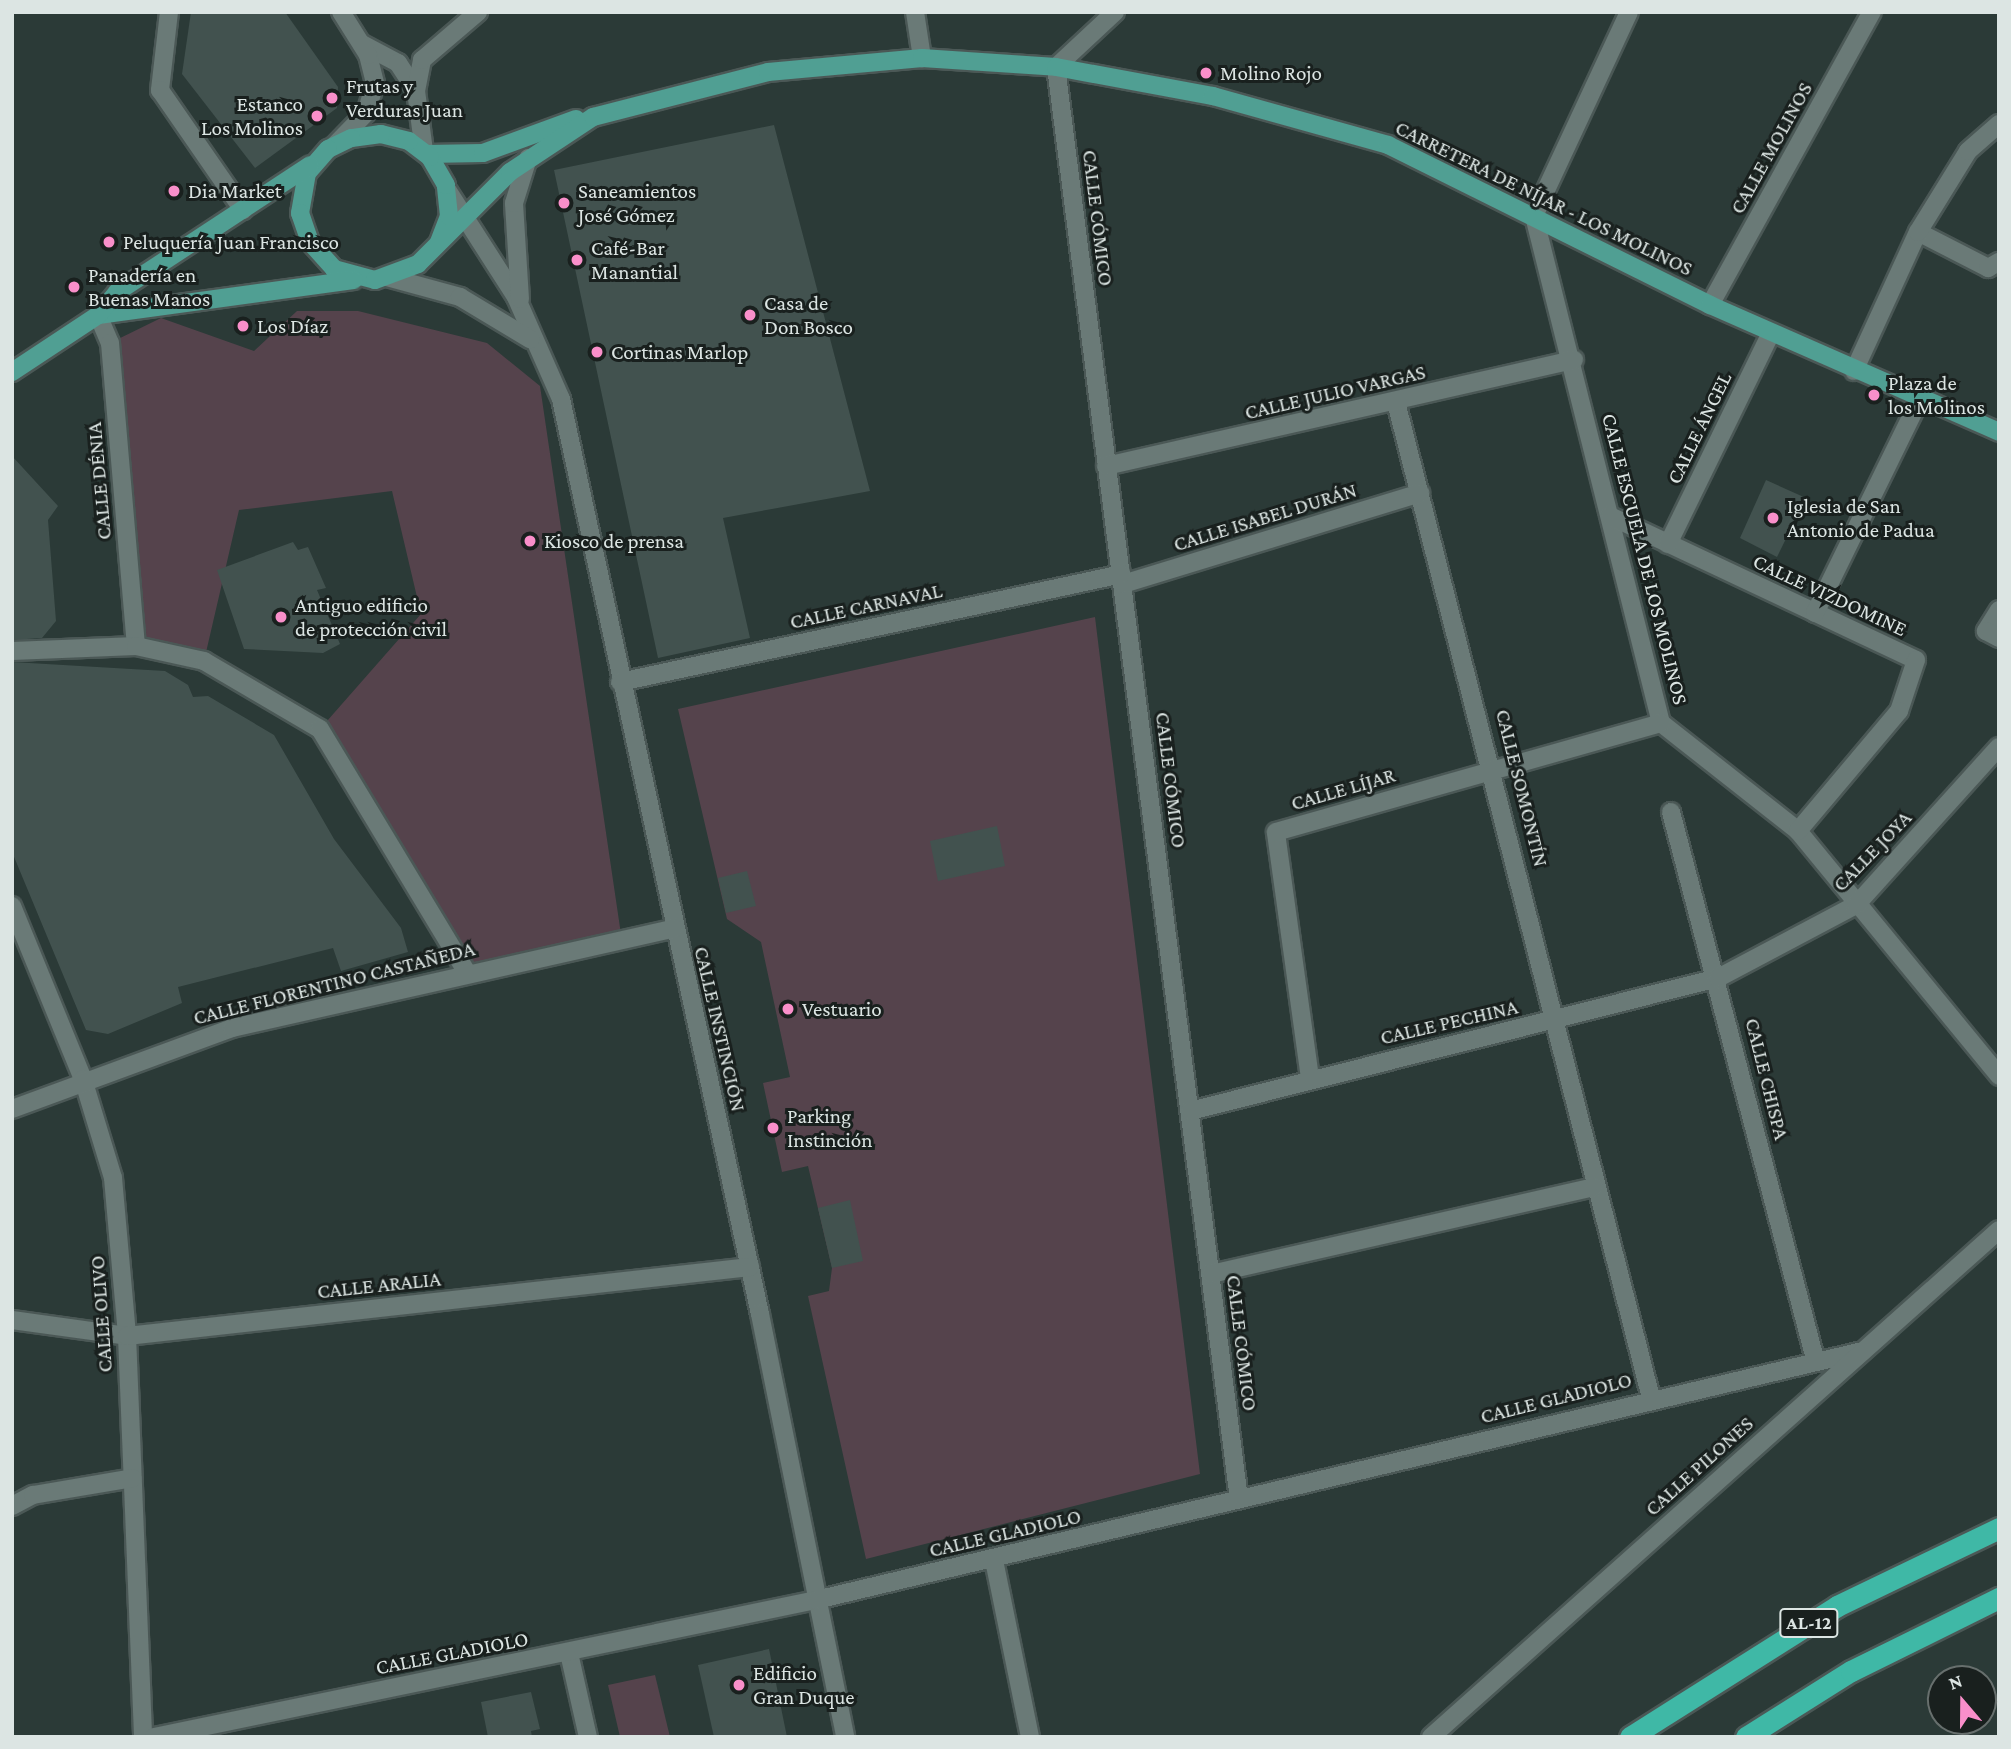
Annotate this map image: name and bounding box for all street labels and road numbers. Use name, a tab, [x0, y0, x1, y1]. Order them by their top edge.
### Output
street label: CALLE MOLINOS	[1724, 78, 1818, 218]
street label: CARRETERA DE NÍJAR - LOS MOLINOS	[1391, 115, 1697, 281]
street label: CALLE CÓMICO	[1077, 149, 1119, 287]
street label: CALLE JULIO VARGAS	[1242, 359, 1428, 425]
street label: CALLE ÁNGEL	[1661, 368, 1737, 488]
street label: CALLE ESCUELA DE LOS MOLINOS	[1597, 411, 1693, 707]
street label: CALLE DÉNIA	[81, 421, 117, 541]
street label: CALLE ISABEL DURÁN	[1170, 477, 1360, 557]
street label: CALLE VIZDOMINE	[1749, 548, 1911, 642]
street label: CALLE CARNAVAL	[788, 578, 944, 634]
street label: CALLE SOMONTÍN	[1490, 707, 1554, 869]
street label: CALLE CÓMICO	[1150, 711, 1192, 849]
street label: CALLE LÍJAR	[1288, 762, 1398, 816]
street label: CALLE JOYA	[1827, 805, 1917, 897]
street label: CALLE FLORENTINO CASTAÑEDA	[191, 936, 477, 1030]
street label: CALLE INSTINCIÓN	[689, 944, 751, 1114]
street label: CALLE PECHINA	[1378, 994, 1520, 1050]
street label: CALLE CHISPA	[1740, 1016, 1794, 1142]
street label: CALLE OLIVO	[84, 1255, 118, 1373]
street label: CALLE ARALIA	[316, 1266, 442, 1304]
street label: CALLE CÓMICO	[1221, 1274, 1263, 1412]
street label: CALLE GLADIOLO	[1478, 1367, 1634, 1429]
street label: CALLE PILONES	[1640, 1411, 1758, 1521]
street label: CALLE GLADIOLO	[927, 1503, 1083, 1563]
road number: AL-12	[1779, 1608, 1839, 1638]
street label: CALLE GLADIOLO	[374, 1626, 530, 1680]

